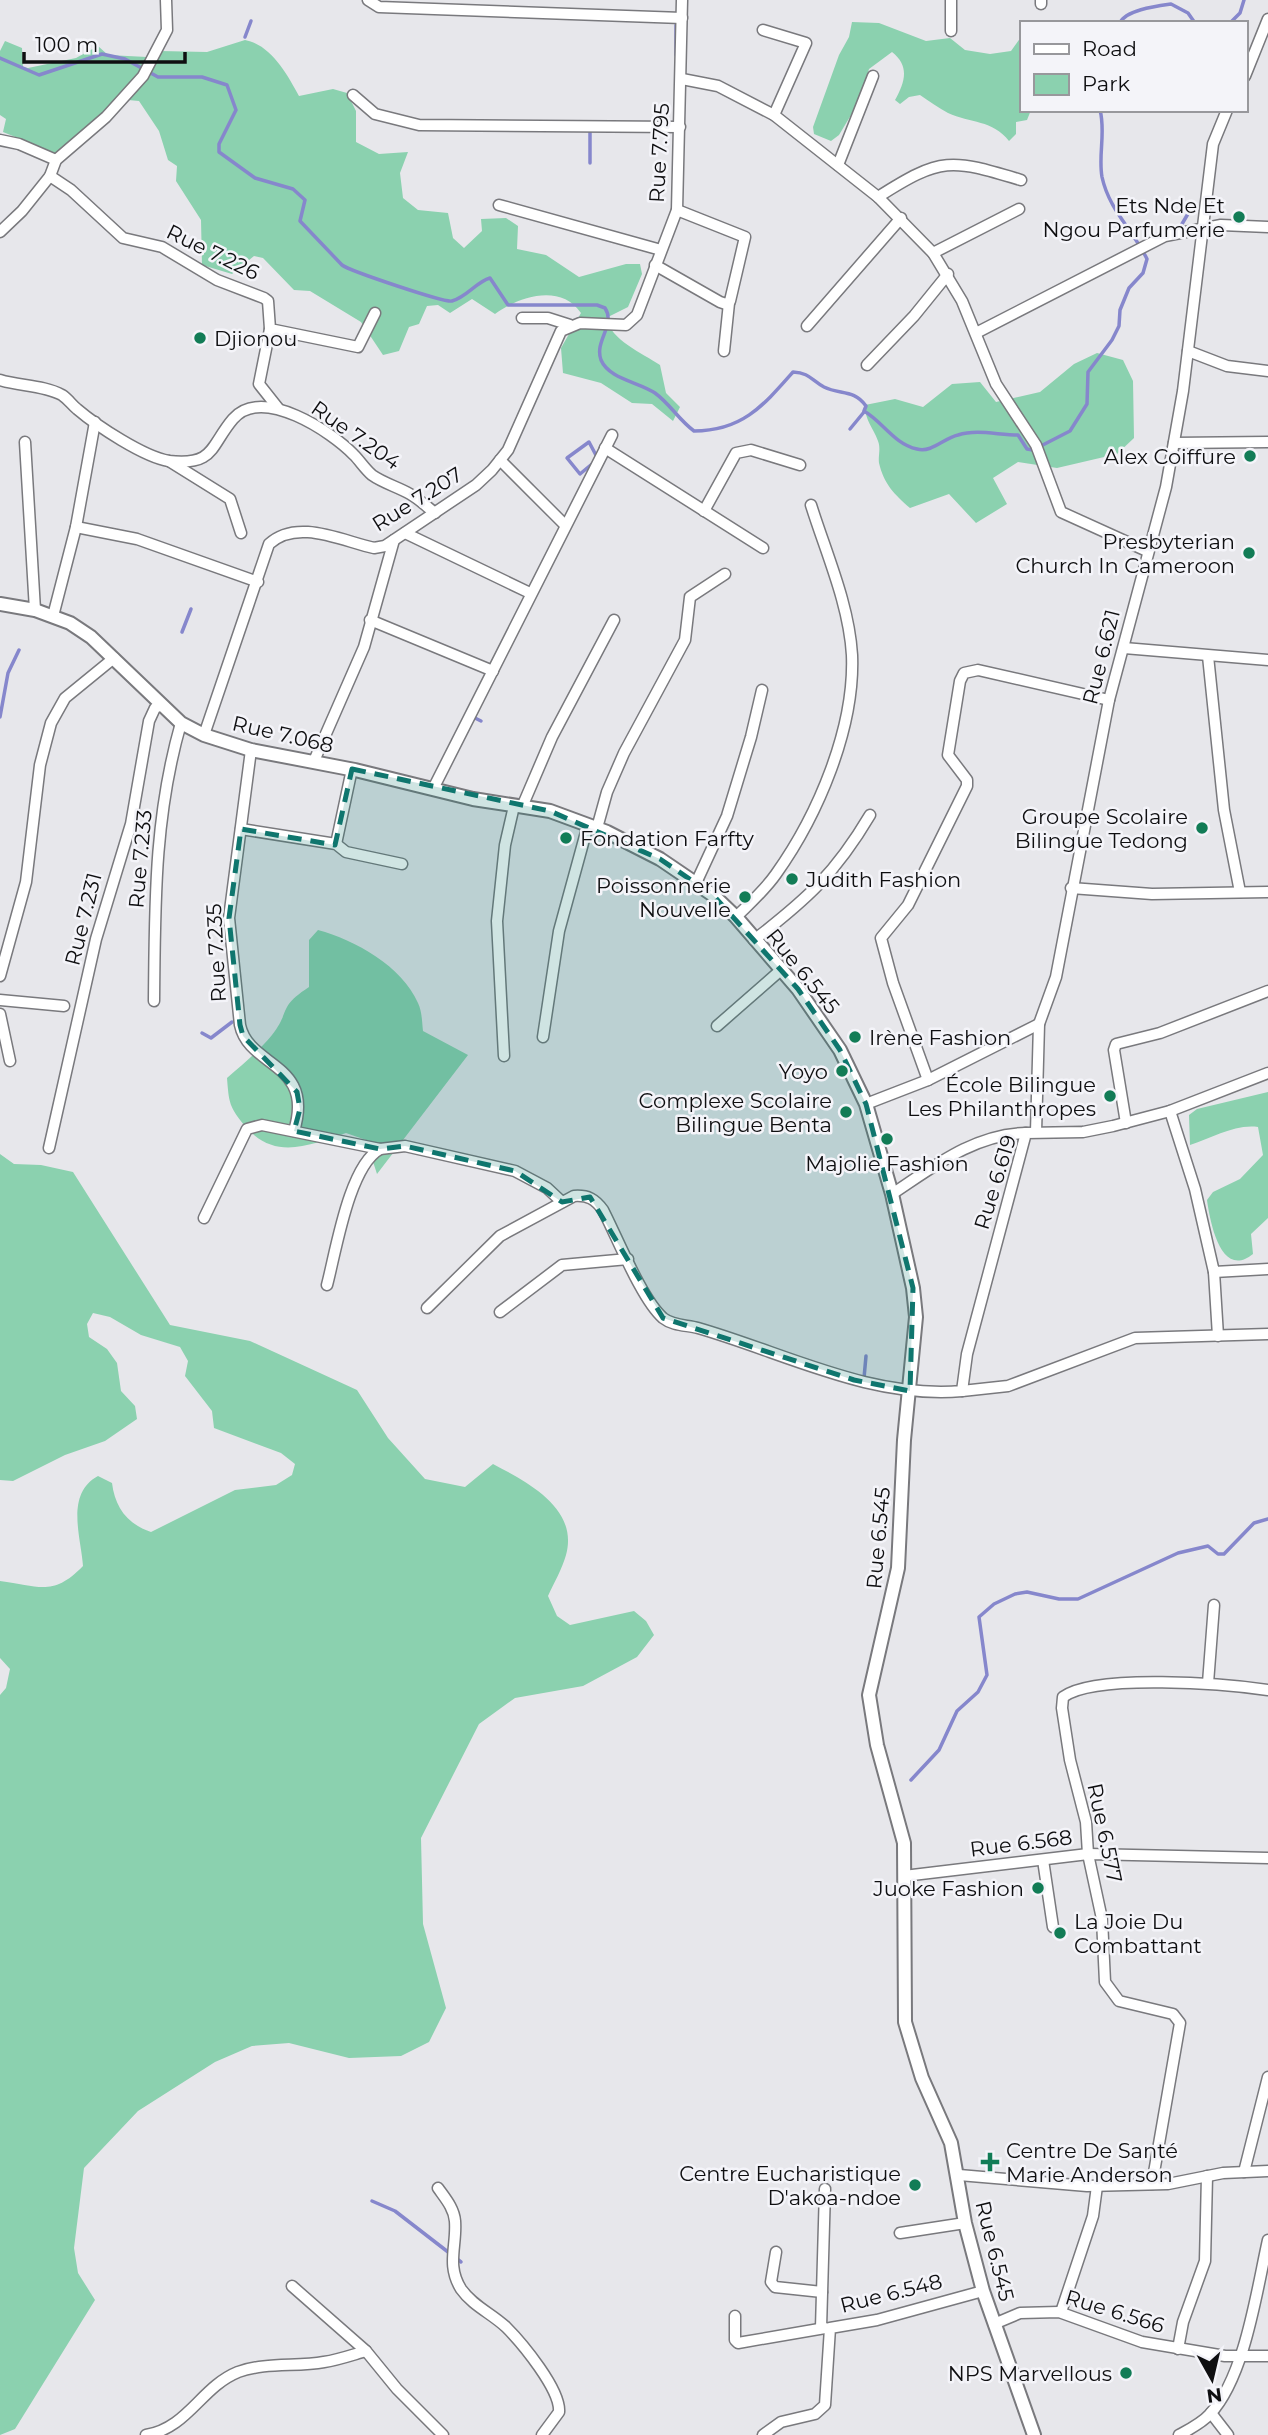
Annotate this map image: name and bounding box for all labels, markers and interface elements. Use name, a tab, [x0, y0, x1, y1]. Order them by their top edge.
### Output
scale bar	[24, 21, 186, 65]
legend	[1020, 21, 1247, 112]
text: 100 m	[35, 32, 98, 57]
text: Road	[1082, 36, 1137, 61]
text: Park	[1082, 71, 1130, 96]
street label: Rue 7.795	[644, 102, 674, 204]
place label: Ets Nde Et Ngou Parfumerie	[1042, 193, 1225, 242]
marker: Ets Nde Et Ngou Parfumerie	[1231, 209, 1247, 225]
street label: Rue 7.226	[163, 219, 264, 285]
place label: Djionou	[214, 326, 297, 351]
marker: Djionou	[192, 330, 208, 346]
street label: Rue 7.204	[307, 395, 405, 475]
place label: Alex Coiffure	[1104, 444, 1236, 469]
marker: Alex Coiffure	[1242, 448, 1258, 464]
street label: Rue 7.207	[367, 462, 467, 536]
place label: Presbyterian Church In Cameroon	[1015, 529, 1235, 578]
marker: Presbyterian Church In Cameroon	[1241, 545, 1257, 561]
street label: Rue 6.621	[1077, 607, 1125, 707]
street label: Rue 7.068	[230, 710, 336, 758]
place label: Groupe Scolaire Bilingue Tedong	[1015, 804, 1188, 853]
street label: Rue 7.233	[123, 809, 157, 909]
marker: Groupe Scolaire Bilingue Tedong	[1194, 820, 1210, 836]
place label: Fondation Farfty	[580, 826, 755, 851]
marker: Fondation Farfty	[558, 830, 574, 846]
place label: Judith Fashion	[805, 867, 961, 892]
street label: Rue 7.231	[59, 870, 107, 968]
marker: Judith Fashion	[784, 871, 800, 887]
place label: Poissonnerie Nouvelle	[596, 873, 731, 922]
marker: Poissonnerie Nouvelle	[737, 889, 753, 905]
street label: Rue 7.235	[201, 903, 231, 1003]
street label: Rue 6.545	[761, 923, 845, 1019]
place label: Irène Fashion	[869, 1025, 1011, 1050]
marker: Irène Fashion	[847, 1029, 863, 1045]
place label: Yoyo	[779, 1059, 828, 1084]
marker: Yoyo	[834, 1063, 850, 1079]
place label: École Bilingue Les Philanthropes	[907, 1072, 1096, 1121]
place label: Complexe Scolaire Bilingue Benta	[639, 1088, 832, 1137]
marker: École Bilingue Les Philanthropes	[1102, 1088, 1118, 1104]
marker: Complexe Scolaire Bilingue Benta	[838, 1104, 854, 1120]
marker: Majolie Fashion	[879, 1131, 895, 1147]
street label: Rue 6.619	[969, 1132, 1021, 1232]
place label: Majolie Fashion	[805, 1151, 969, 1176]
street label: Rue 6.545	[861, 1486, 895, 1590]
street label: Rue 6.577	[1082, 1781, 1128, 1885]
street label: Rue 6.568	[968, 1824, 1074, 1862]
place label: Juoke Fashion	[872, 1876, 1024, 1901]
marker: Juoke Fashion	[1030, 1880, 1046, 1896]
place label: La Joie Du Combattant	[1074, 1909, 1202, 1958]
marker: La Joie Du Combattant	[1052, 1925, 1068, 1941]
place label: Centre De Santé Marie Anderson	[1006, 2138, 1178, 2187]
marker: Centre De Santé Marie Anderson	[980, 2152, 1000, 2172]
place label: Centre Eucharistique D'akoa-ndoe	[679, 2161, 901, 2210]
marker: Centre Eucharistique D'akoa-ndoe	[907, 2177, 923, 2193]
street label: Rue 6.545	[970, 2198, 1020, 2304]
street label: Rue 6.548	[837, 2268, 945, 2318]
street label: Rue 6.566	[1062, 2284, 1168, 2338]
north arrow	[1177, 2344, 1247, 2414]
place label: NPS Marvellous	[948, 2361, 1112, 2386]
marker: NPS Marvellous	[1118, 2365, 1134, 2381]
text: N	[1205, 2383, 1224, 2408]

